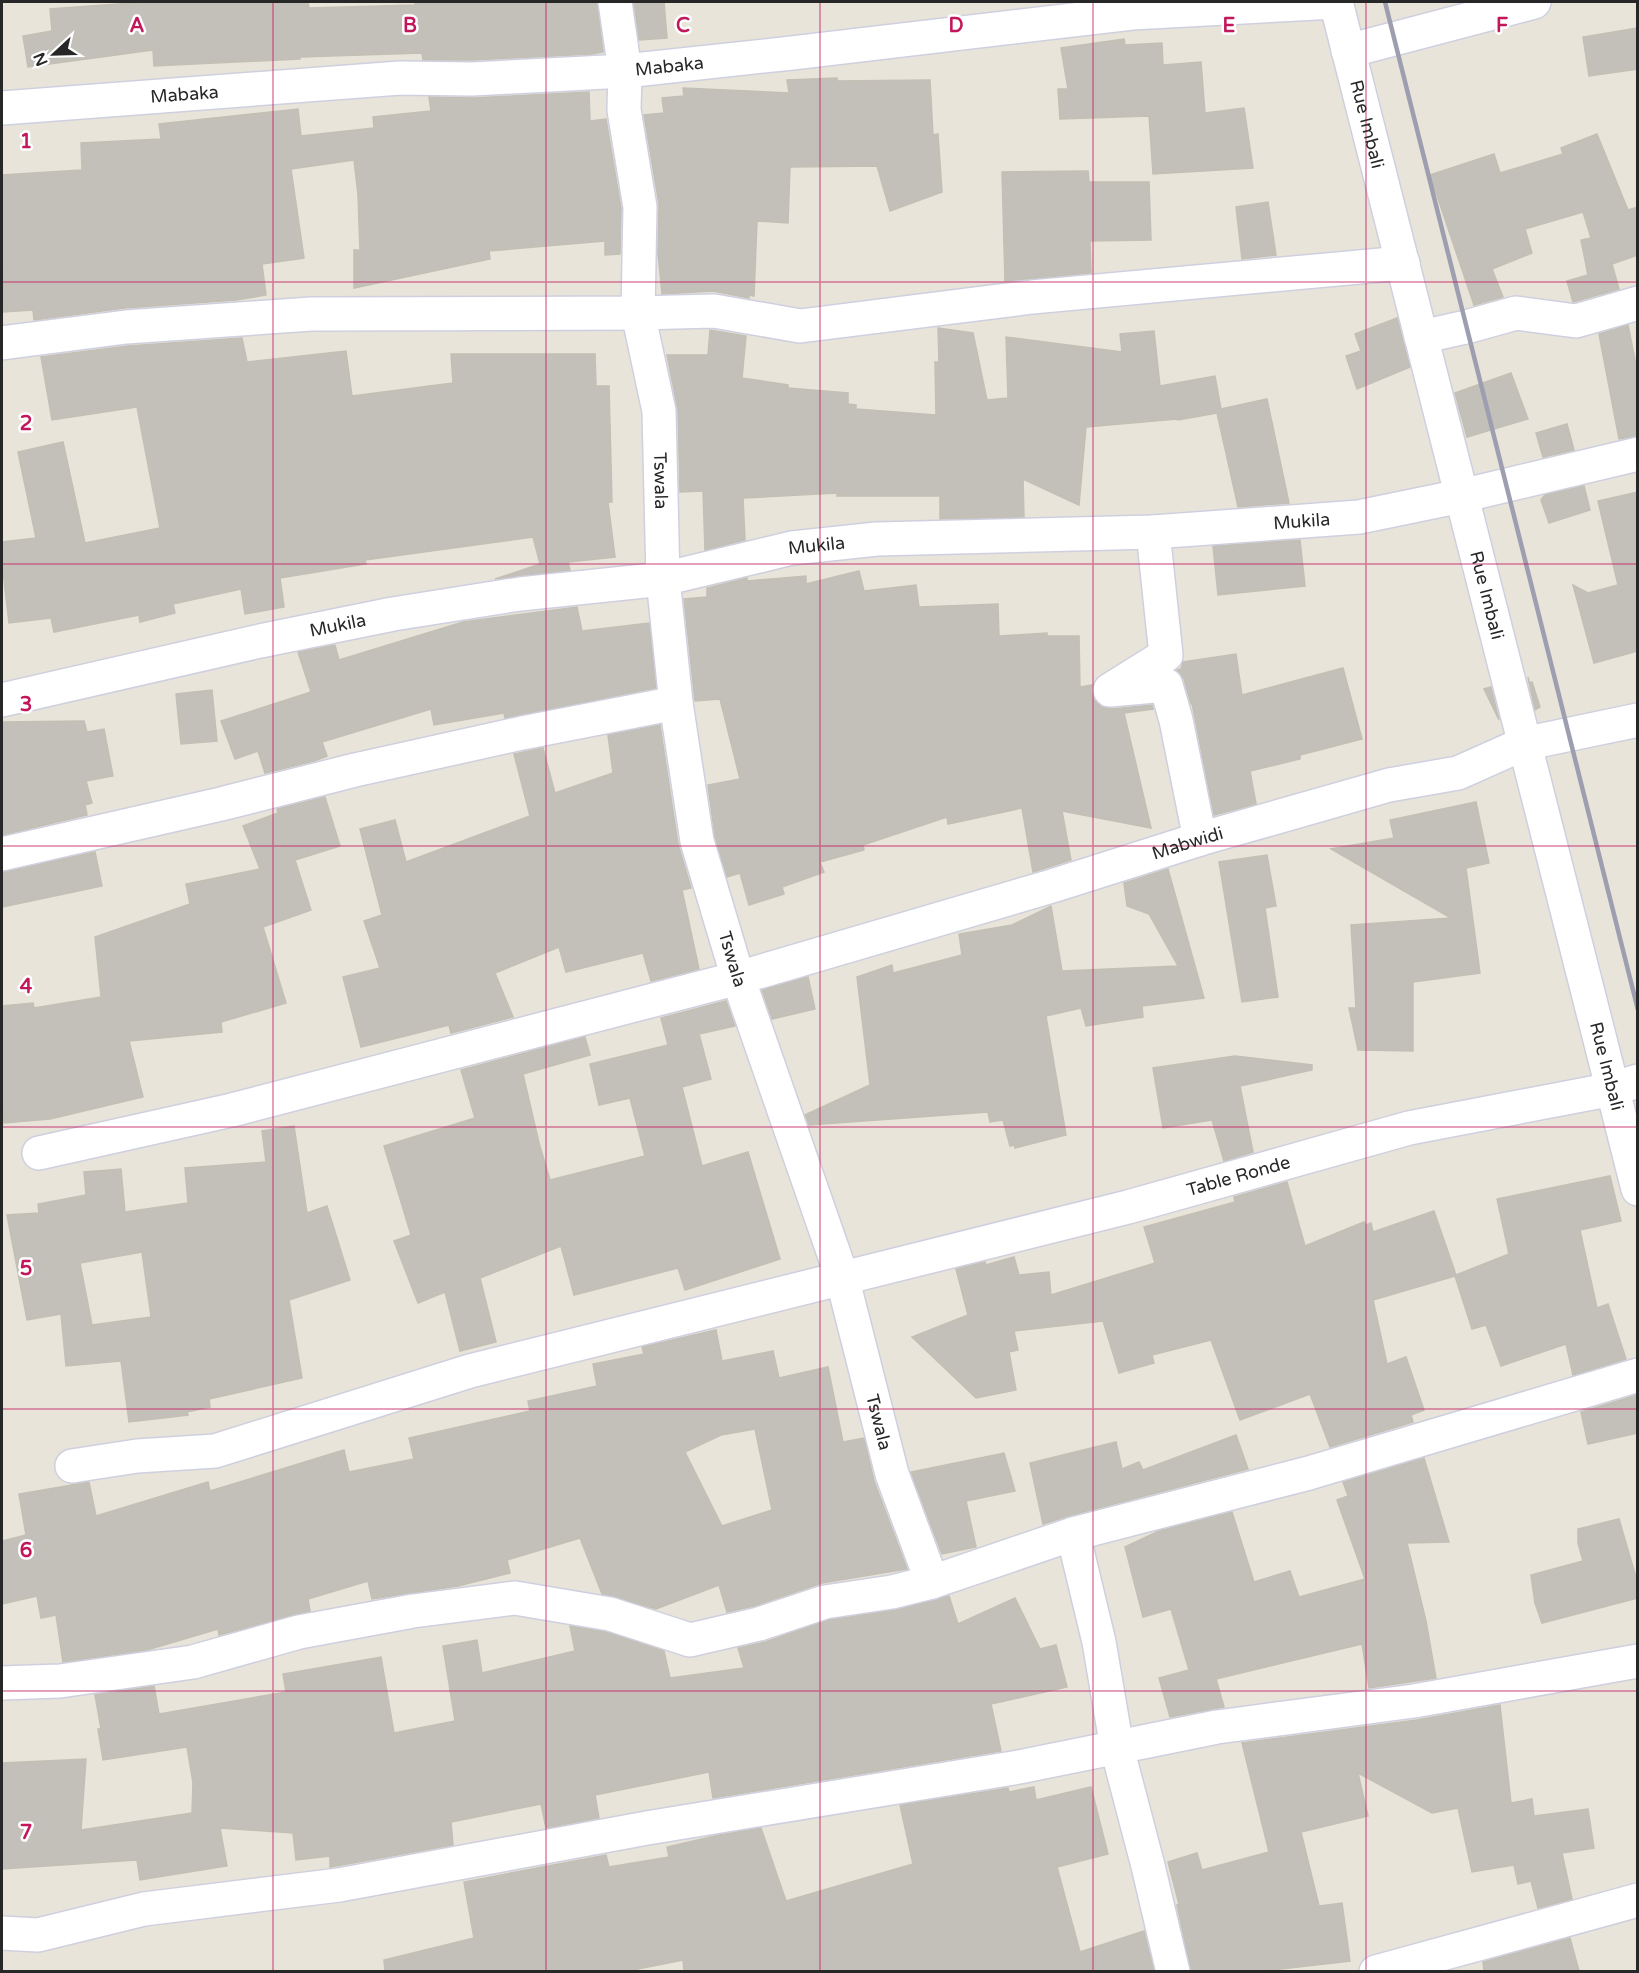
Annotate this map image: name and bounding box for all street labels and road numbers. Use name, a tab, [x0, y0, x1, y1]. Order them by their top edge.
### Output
street label: Mabaka	[634, 52, 705, 81]
street label: Rue Imbali	[1345, 77, 1389, 171]
street label: Mabaka	[149, 81, 220, 108]
street label: Tswala	[649, 452, 672, 509]
street label: Mukila	[1272, 508, 1331, 534]
street label: Mukila	[787, 531, 846, 559]
street label: Rue Imbali	[1465, 548, 1509, 642]
street label: Mukila	[308, 609, 368, 642]
street label: Mabwidi	[1149, 822, 1226, 865]
street label: Tswala	[714, 929, 751, 990]
street label: Rue Imbali	[1585, 1019, 1629, 1113]
street label: Table Ronde	[1184, 1151, 1293, 1201]
street label: Tswala	[861, 1392, 897, 1453]

